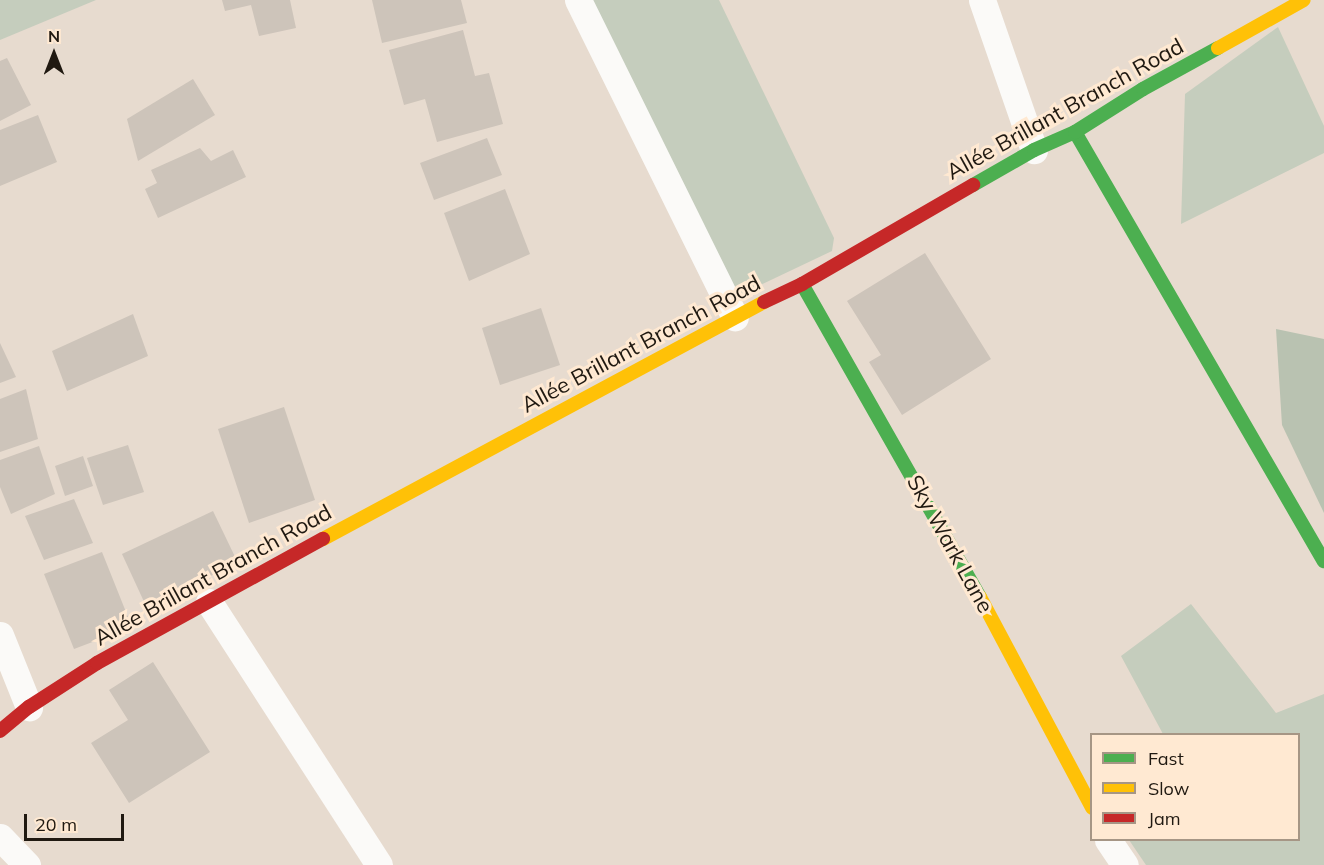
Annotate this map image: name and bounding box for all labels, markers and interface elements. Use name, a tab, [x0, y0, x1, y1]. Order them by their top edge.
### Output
north arrow	[24, 24, 84, 84]
text: N	[48, 26, 60, 46]
street label: Allée Brillant Branch Road	[942, 33, 1188, 185]
street label: Allée Brillant Branch Road	[517, 270, 765, 418]
street label: Sky Wark Lane	[901, 470, 999, 618]
street label: Allée Brillant Branch Road	[90, 499, 336, 651]
legend	[1090, 733, 1300, 841]
text: Fast	[1148, 747, 1184, 770]
text: Slow	[1148, 777, 1189, 800]
scale bar	[27, 802, 128, 840]
text: Jam	[1148, 807, 1181, 830]
text: 20 m	[35, 813, 77, 836]

